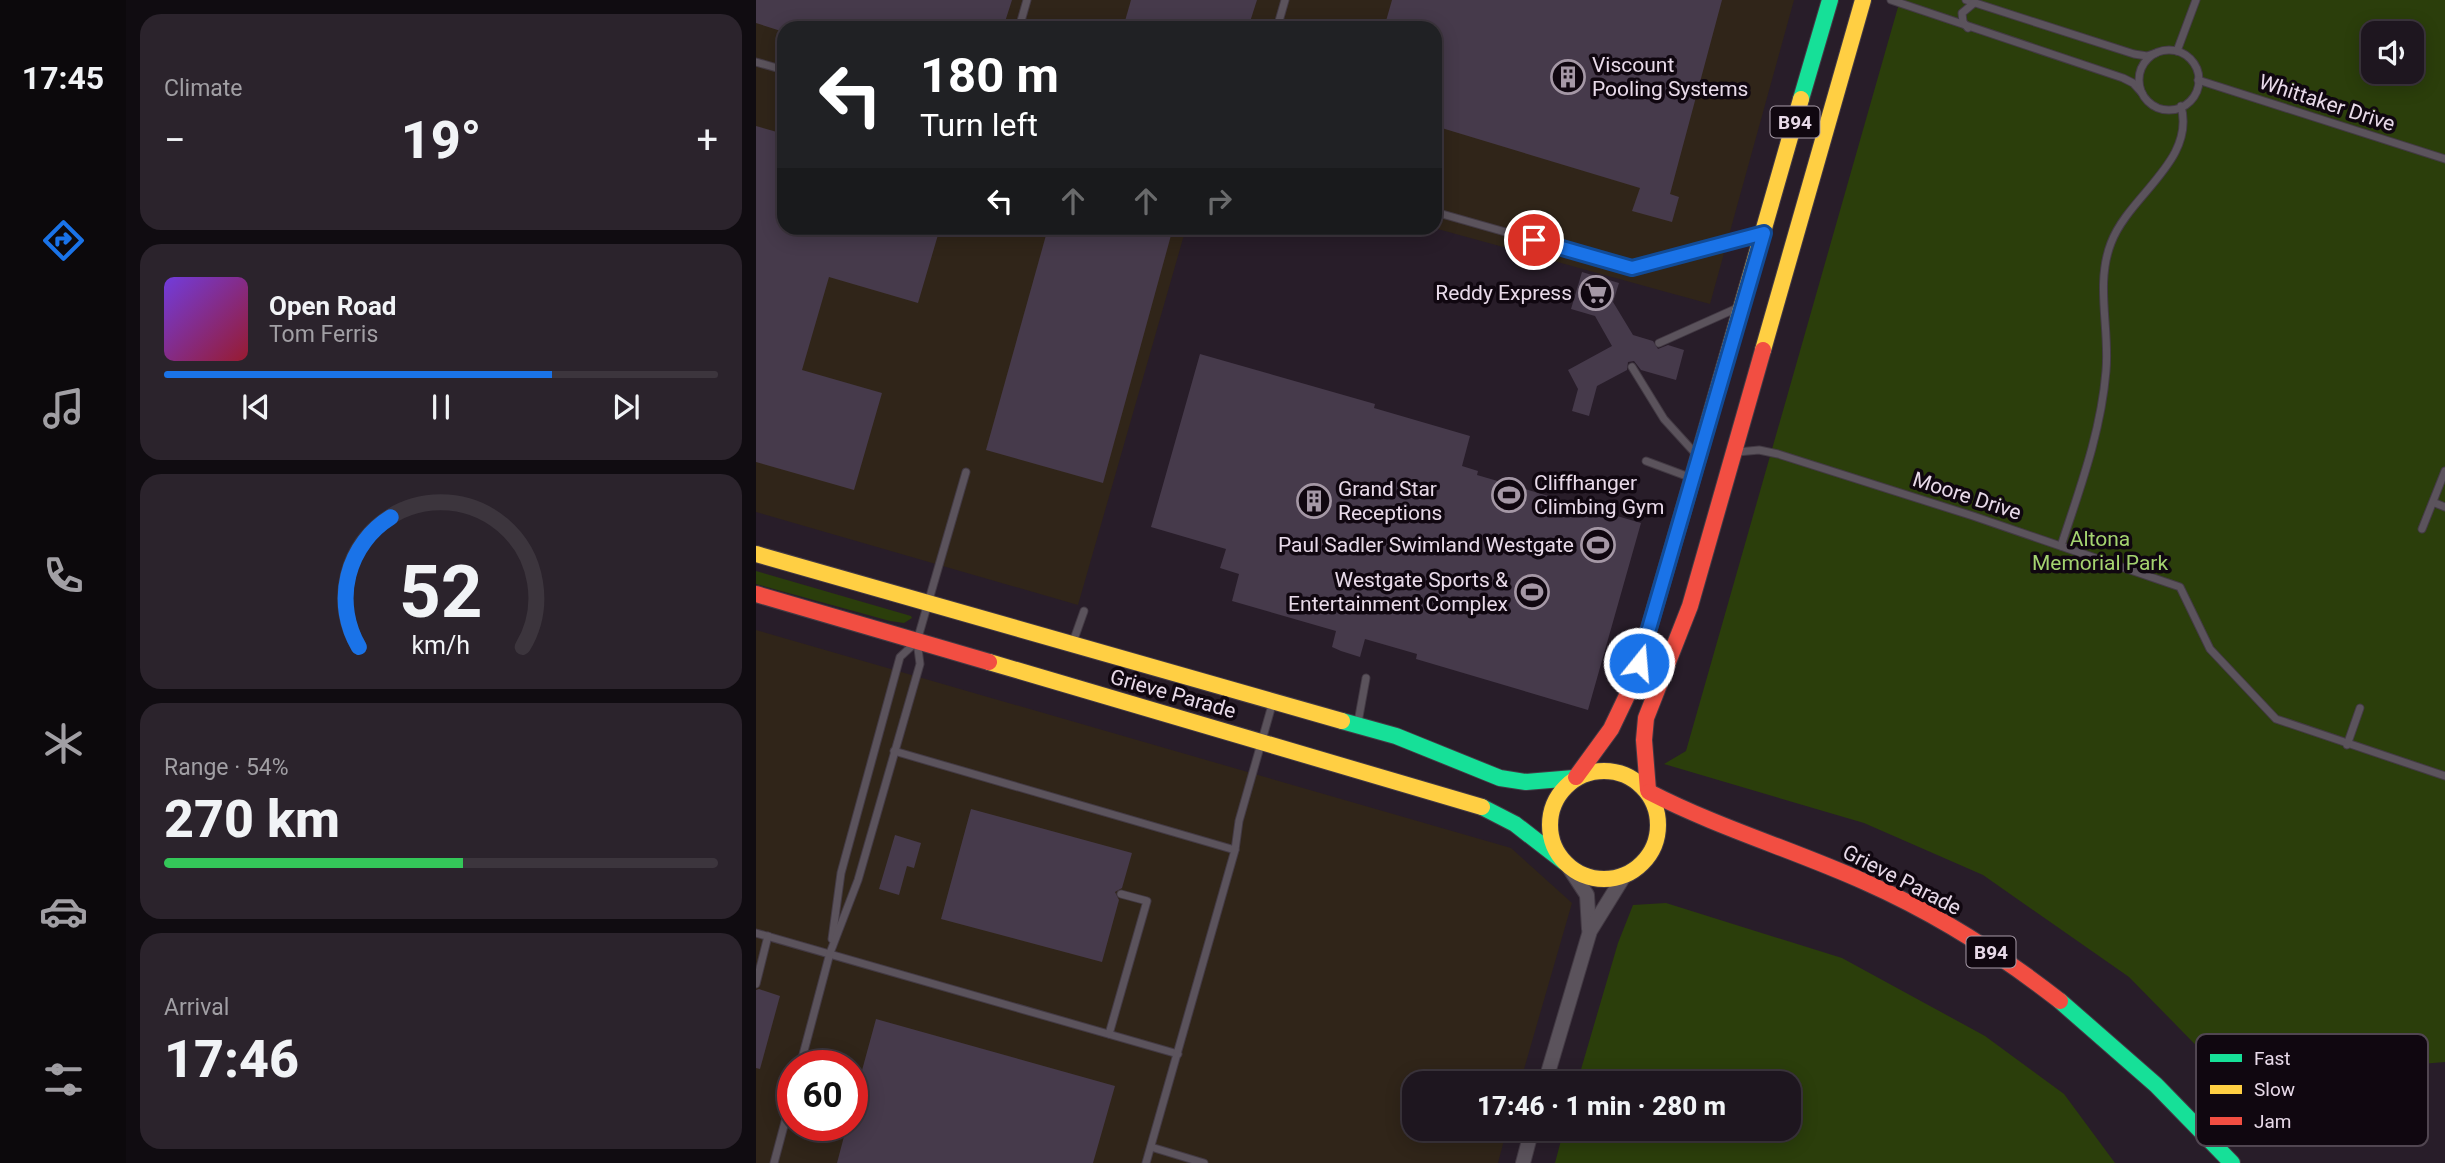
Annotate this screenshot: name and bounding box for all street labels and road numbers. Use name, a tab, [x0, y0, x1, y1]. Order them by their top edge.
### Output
street label: Whittaker Drive	[2256, 70, 2398, 136]
road number: B94	[1770, 106, 1820, 138]
street label: Moore Drive	[1910, 467, 2024, 525]
street label: Grieve Parade	[1107, 665, 1239, 723]
street label: Grieve Parade	[1839, 840, 1965, 920]
road number: B94	[1966, 936, 2016, 968]

